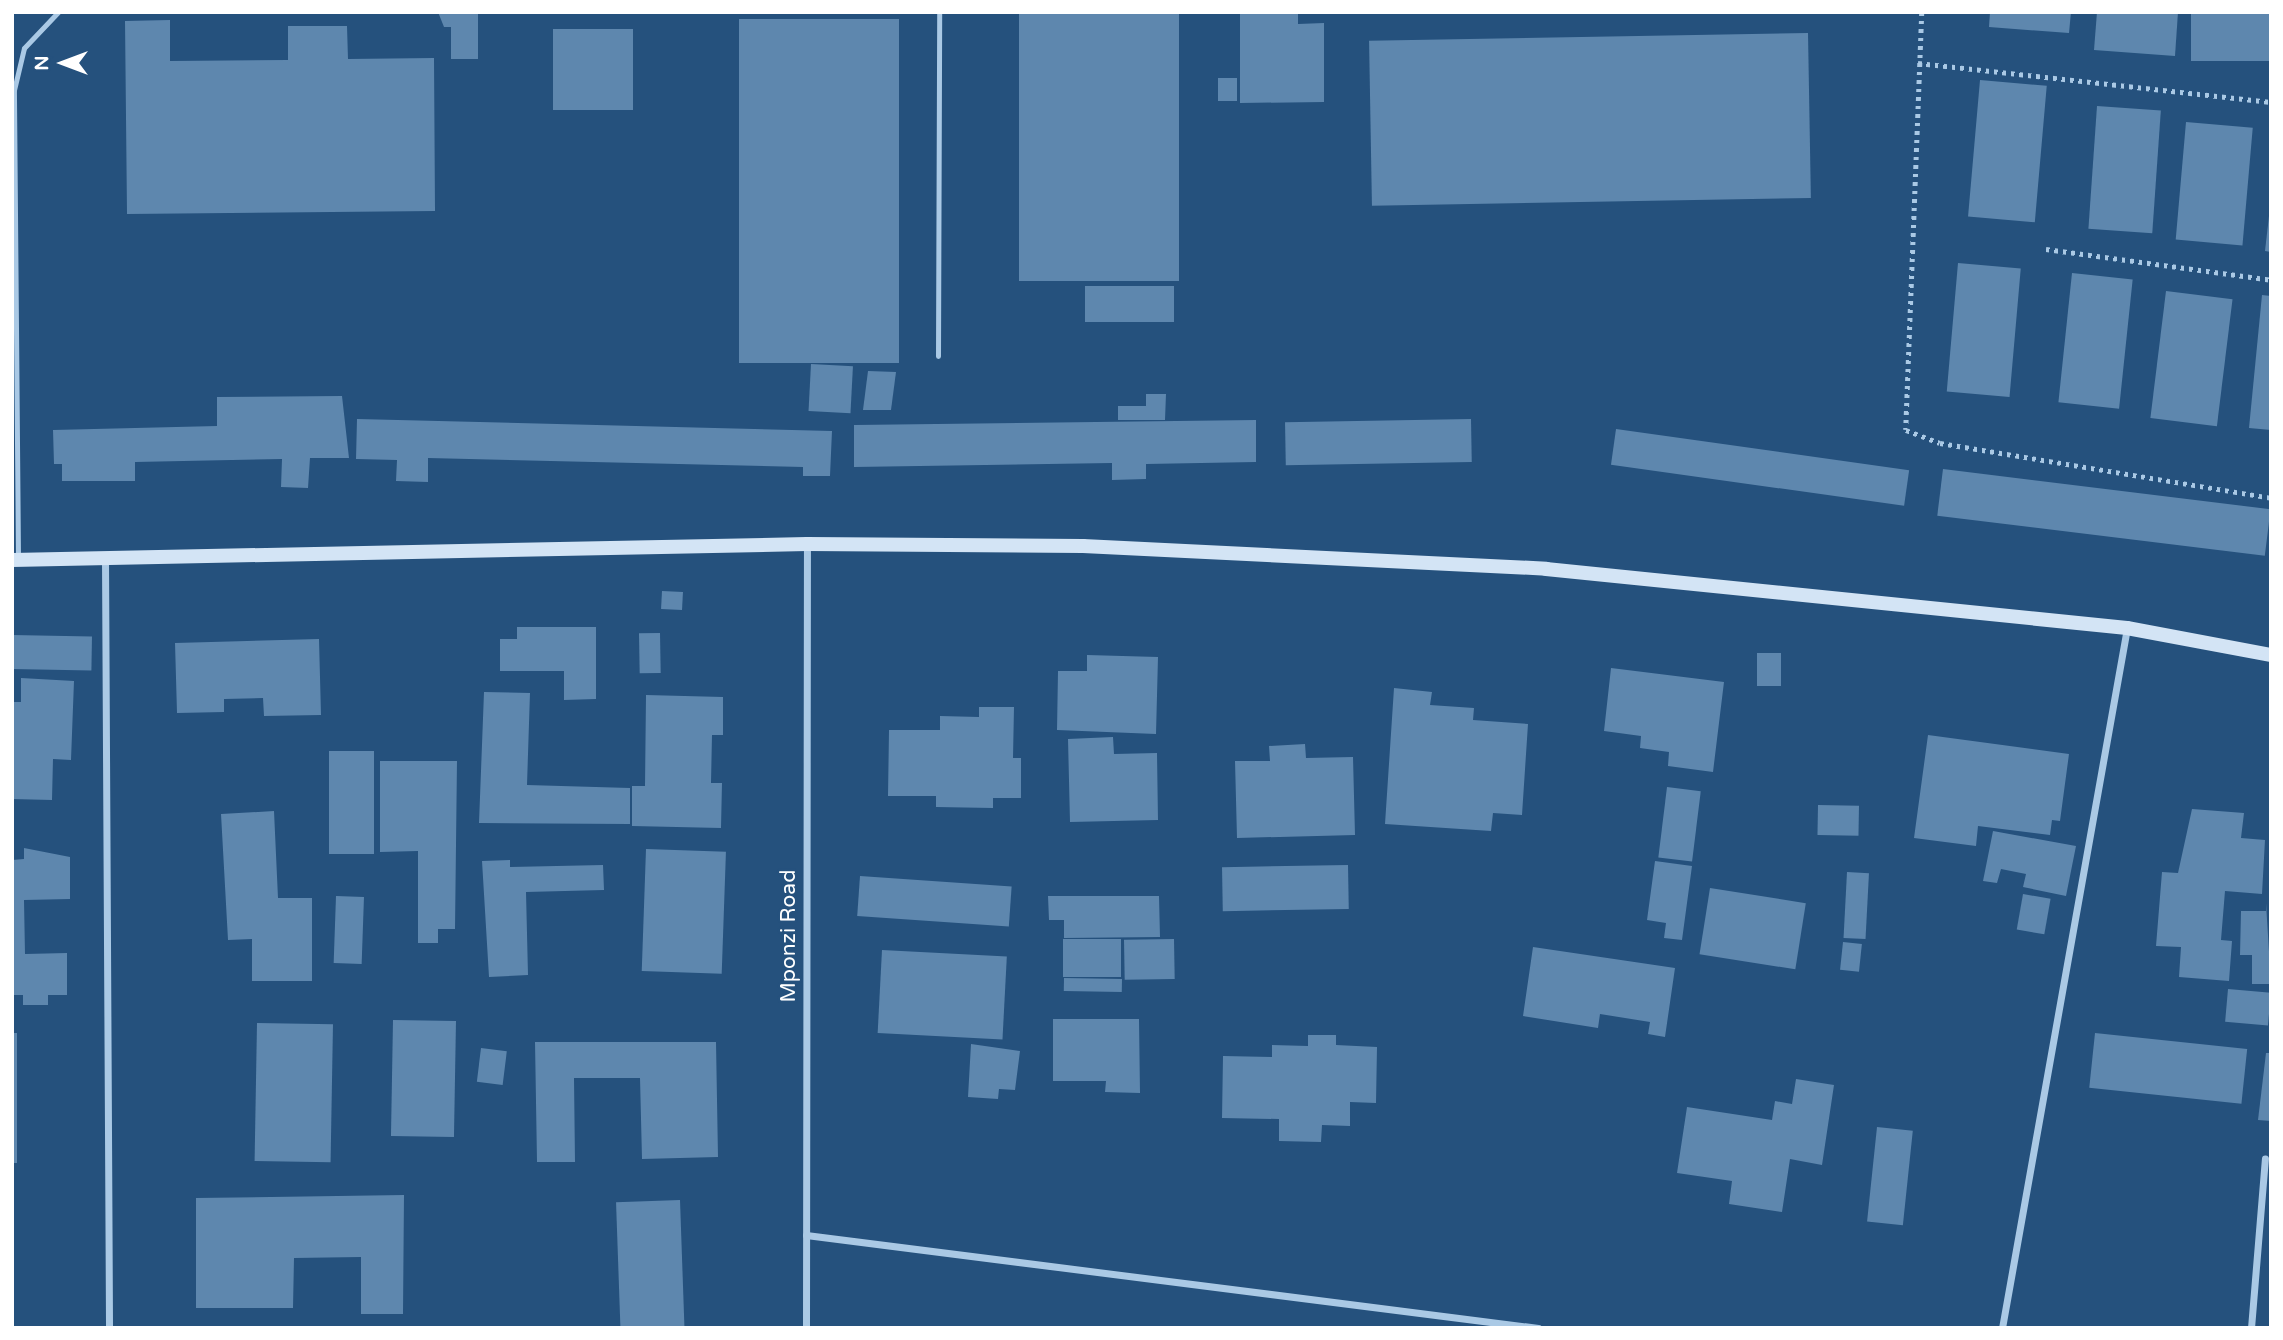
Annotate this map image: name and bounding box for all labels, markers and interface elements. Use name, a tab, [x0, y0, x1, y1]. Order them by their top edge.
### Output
north arrow	[28, 28, 98, 98]
text: N	[31, 55, 53, 71]
street label: Mponzi Road	[776, 870, 802, 1002]

